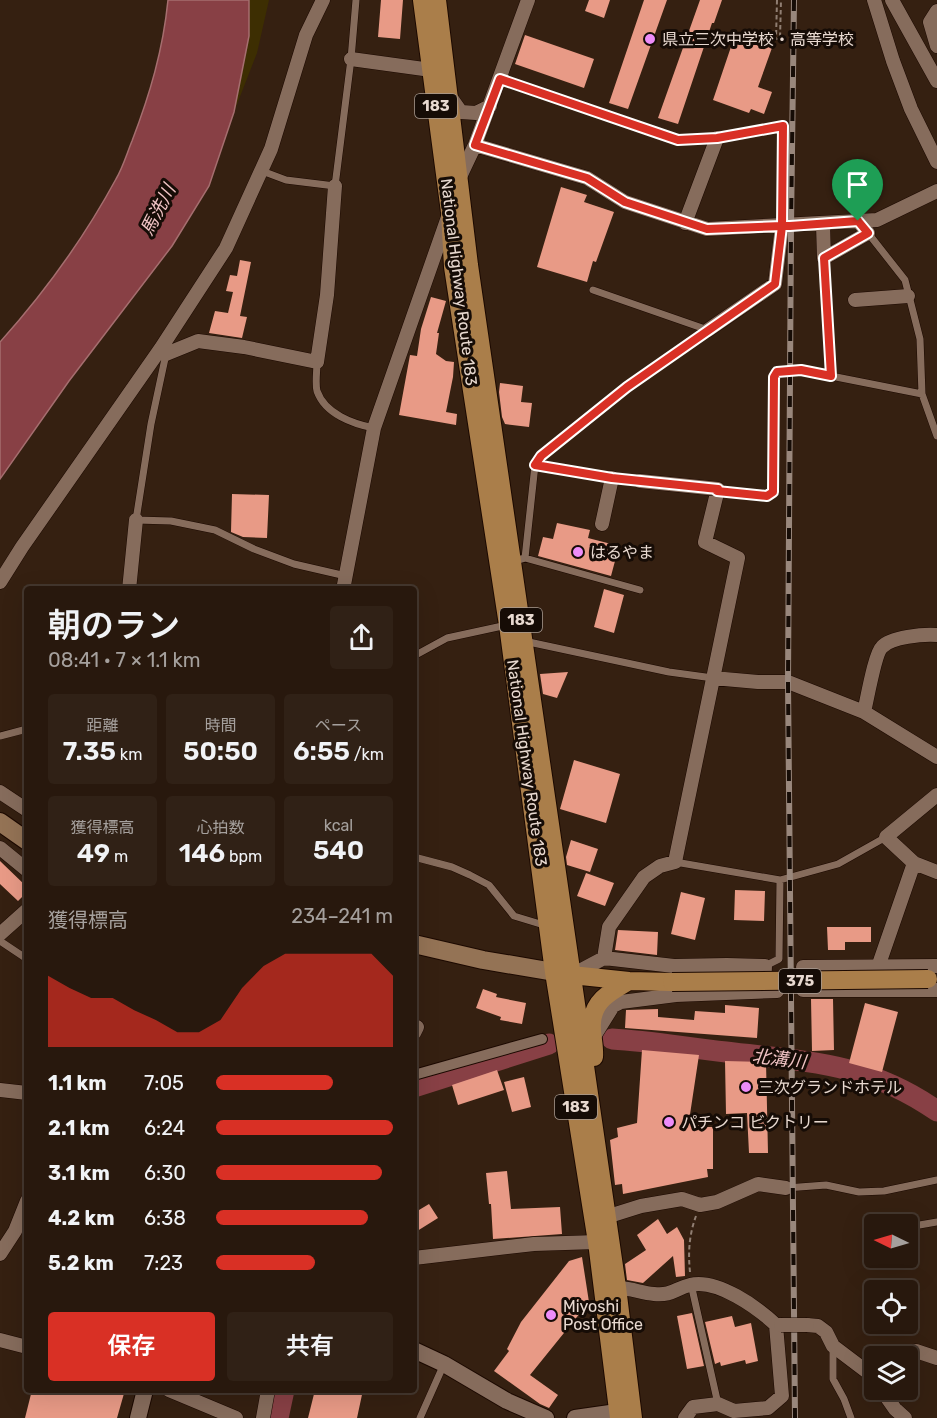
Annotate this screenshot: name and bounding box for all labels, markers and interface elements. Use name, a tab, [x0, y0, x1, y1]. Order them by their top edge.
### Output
place label: 県立三次中学校・高等学校	[662, 30, 854, 49]
marker: 県立三次中学校・高等学校	[643, 32, 657, 46]
road number: 183	[415, 94, 457, 118]
pin	[832, 159, 883, 221]
icon: arrive	[841, 168, 874, 201]
street label: National Highway Route 183	[437, 177, 481, 387]
water label: 馬洗川	[136, 179, 181, 239]
place label: はるやま	[590, 543, 654, 562]
marker: はるやま	[571, 545, 585, 559]
text: 朝のラン	[48, 606, 180, 645]
button: share	[330, 606, 393, 669]
road number: 183	[500, 608, 542, 632]
text: 08:41 · 7 × 1.1 km	[48, 648, 201, 672]
street label: National Highway Route 183	[503, 658, 551, 868]
text: 距離	[86, 716, 119, 735]
text: 時間	[204, 716, 237, 735]
text: ペース	[315, 716, 362, 735]
text: 7.35	[63, 736, 116, 767]
text: 50:50	[183, 736, 258, 767]
text: 6:55	[293, 736, 350, 767]
text: km	[116, 745, 142, 764]
text: /km	[350, 745, 384, 764]
text: kcal	[324, 816, 353, 835]
text: 獲得標高	[70, 818, 135, 837]
text: 心拍数	[196, 818, 245, 837]
text: 540	[313, 835, 364, 866]
text: 49	[77, 838, 110, 869]
text: 146	[179, 838, 225, 869]
text: m	[110, 847, 128, 866]
text: bpm	[225, 847, 262, 866]
text: 234–241 m	[291, 904, 393, 928]
text: 獲得標高	[48, 908, 128, 932]
road number: 375	[779, 969, 821, 993]
water label: 北溝川	[751, 1045, 809, 1073]
text: 1.1 km	[48, 1071, 107, 1095]
text: 7:05	[144, 1071, 184, 1095]
place label: 三次グランドホテル	[758, 1078, 902, 1097]
marker: 三次グランドホテル	[739, 1080, 753, 1094]
road number: 183	[555, 1095, 597, 1119]
place label: パチンコ ビクトリー	[681, 1113, 829, 1132]
marker: パチンコ ビクトリー	[662, 1115, 676, 1129]
text: 2.1 km	[48, 1116, 110, 1140]
text: 6:24	[144, 1116, 185, 1140]
text: 3.1 km	[48, 1161, 110, 1185]
text: 6:30	[144, 1161, 186, 1185]
text: 4.2 km	[48, 1206, 114, 1230]
text: 6:38	[144, 1206, 186, 1230]
north arrow	[864, 1214, 918, 1268]
map controls	[864, 1214, 918, 1400]
text: 5.2 km	[48, 1251, 114, 1275]
text: 7:23	[144, 1251, 183, 1275]
button: locate	[864, 1280, 918, 1334]
place label: Miyoshi Post Office	[563, 1297, 643, 1334]
marker: Miyoshi Post Office	[544, 1308, 558, 1322]
button: 保存	[48, 1312, 215, 1381]
button: 共有	[227, 1312, 393, 1381]
button: layers	[864, 1346, 918, 1400]

